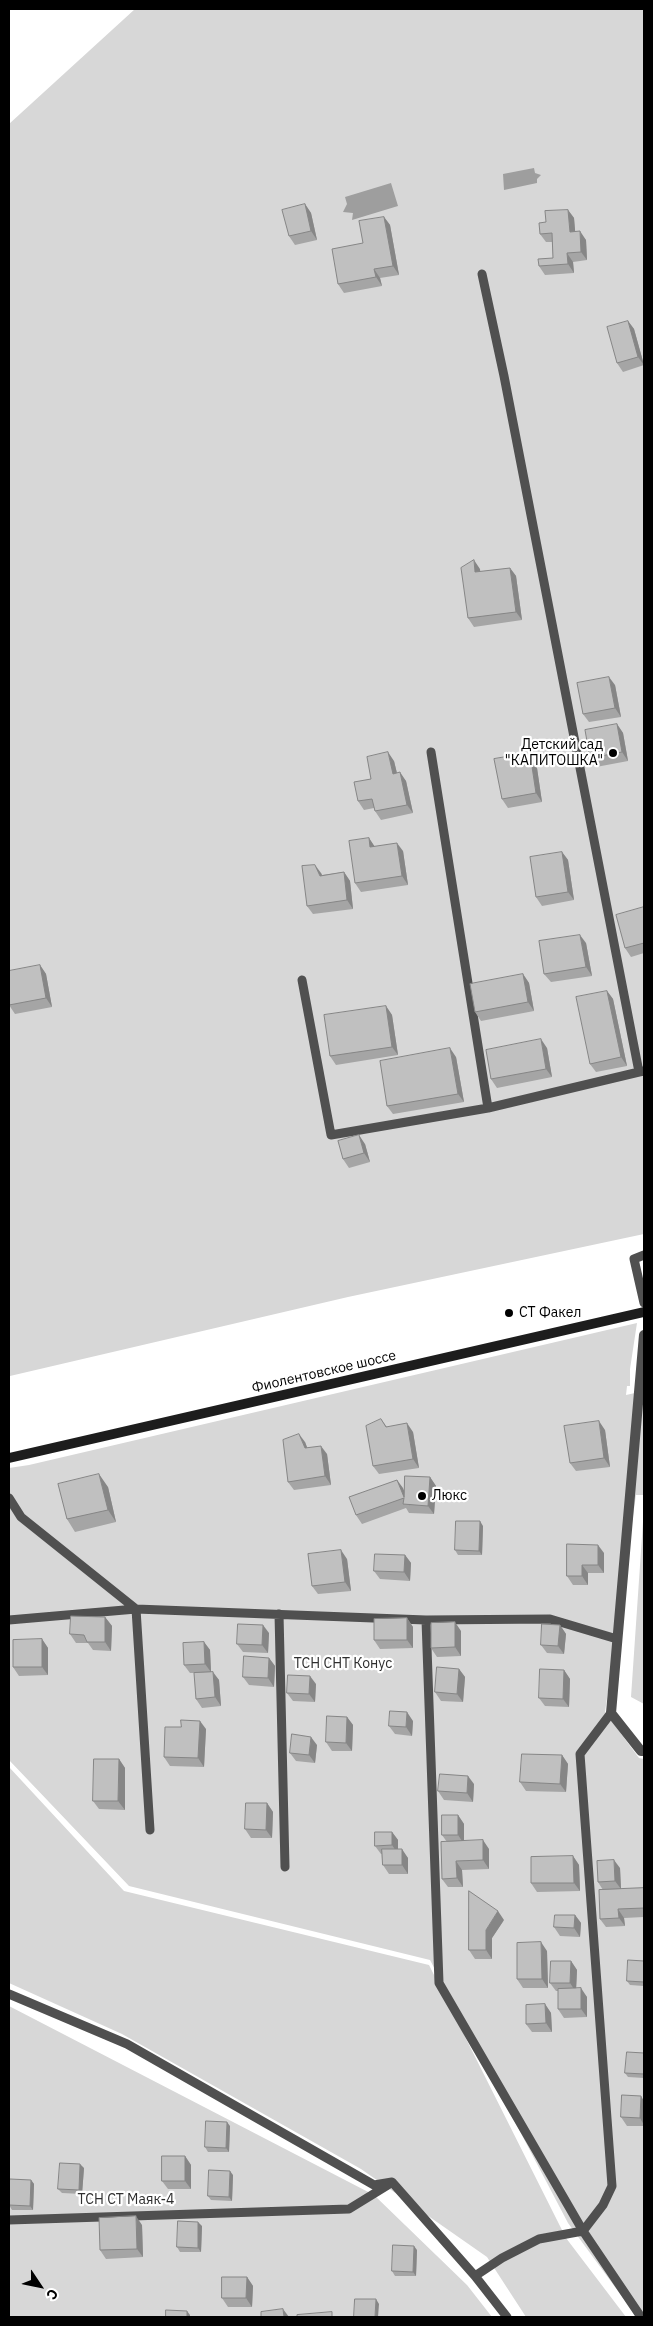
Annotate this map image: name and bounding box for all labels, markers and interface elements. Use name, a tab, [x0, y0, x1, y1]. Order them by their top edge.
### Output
place label: Детский сад "КАПИТОШКА"	[505, 737, 603, 770]
marker: Детский сад "КАПИТОШКА"	[607, 747, 619, 759]
place label: СТ Факел	[519, 1305, 581, 1321]
marker: СТ Факел	[503, 1307, 515, 1319]
street label: Фиолентовское шоссе	[250, 1347, 398, 1397]
place label: Люкс	[432, 1488, 467, 1504]
marker: Люкс	[416, 1490, 428, 1502]
park label: ТСН СНТ Конус	[294, 1656, 392, 1672]
park label: ТСН СТ Маяк-4	[78, 2192, 174, 2208]
north arrow	[15, 2261, 65, 2311]
text: С	[42, 2286, 62, 2303]

